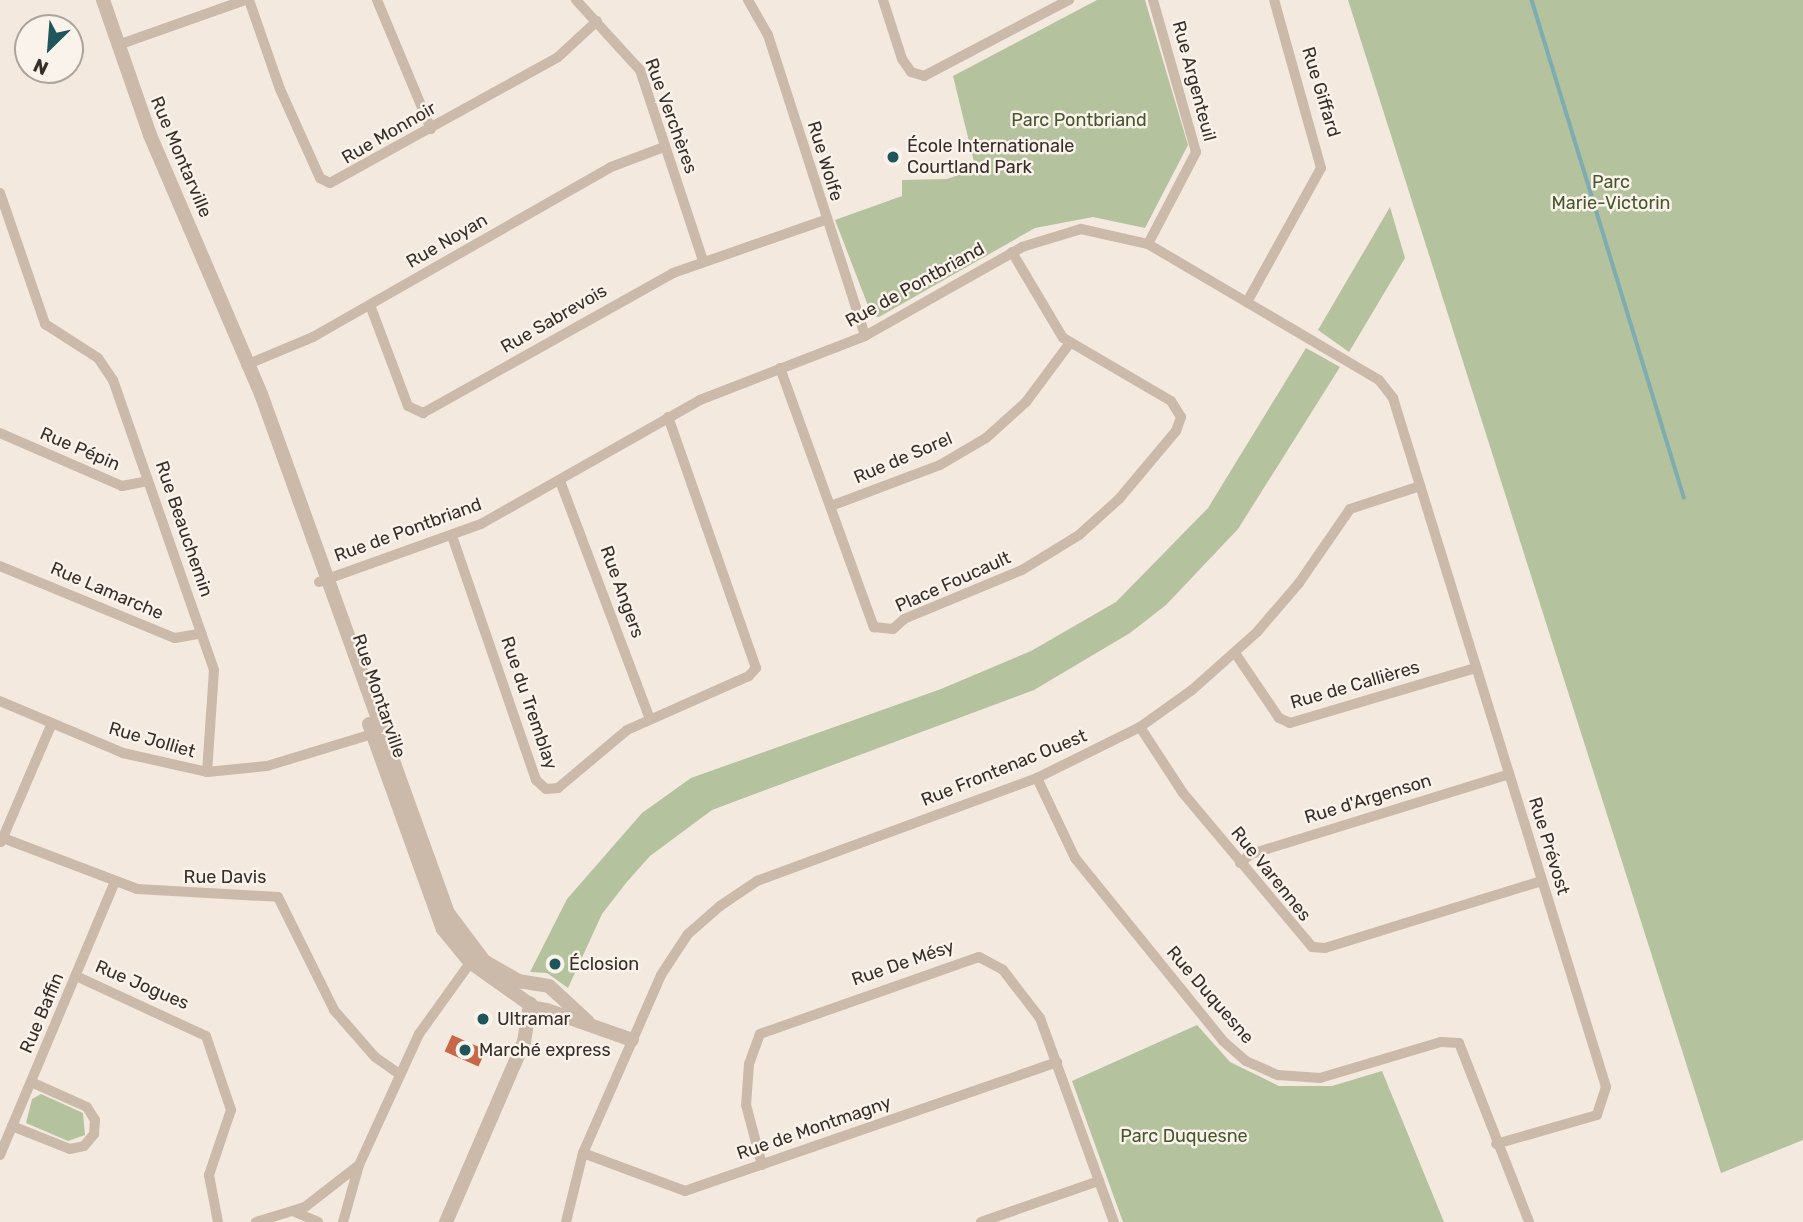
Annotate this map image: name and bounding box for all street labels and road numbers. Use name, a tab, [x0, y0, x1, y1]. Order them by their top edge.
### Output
street label: Rue Argenteuil	[1168, 18, 1220, 144]
street label: Rue Giffard	[1297, 44, 1345, 140]
street label: Rue Verchères	[640, 55, 702, 177]
street label: Rue Montarville	[146, 93, 216, 221]
street label: Rue Monnoir	[338, 97, 440, 169]
street label: Rue Wolfe	[803, 118, 847, 204]
street label: Rue Noyan	[403, 209, 491, 273]
street label: Rue de Pontbriand	[842, 238, 988, 332]
street label: Rue Sabrevois	[497, 280, 611, 358]
street label: Rue Pépin	[37, 423, 123, 475]
street label: Rue de Sorel	[850, 428, 956, 488]
street label: Rue Beauchemin	[151, 458, 217, 600]
street label: Rue de Pontbriand	[331, 493, 485, 567]
street label: Rue Angers	[595, 543, 649, 641]
street label: Place Foucault	[892, 547, 1014, 617]
street label: Rue Lamarche	[47, 557, 167, 625]
street label: Rue Montarville	[348, 631, 410, 761]
street label: Rue du Tremblay	[496, 634, 562, 772]
street label: Rue de Callières	[1288, 656, 1422, 714]
street label: Rue Jolliet	[106, 717, 198, 763]
street label: Rue Frontenac Ouest	[918, 725, 1090, 811]
street label: Rue d'Argenson	[1302, 769, 1434, 829]
street label: Rue Prévost	[1524, 794, 1574, 898]
street label: Rue Varennes	[1226, 822, 1316, 926]
street label: Rue Davis	[184, 866, 266, 888]
street label: Rue De Mésy	[849, 935, 957, 991]
street label: Rue Duquesne	[1162, 942, 1258, 1048]
street label: Rue Jogues	[92, 956, 192, 1014]
street label: Rue Baffin	[15, 970, 69, 1056]
street label: Rue de Montmagny	[734, 1091, 894, 1165]

